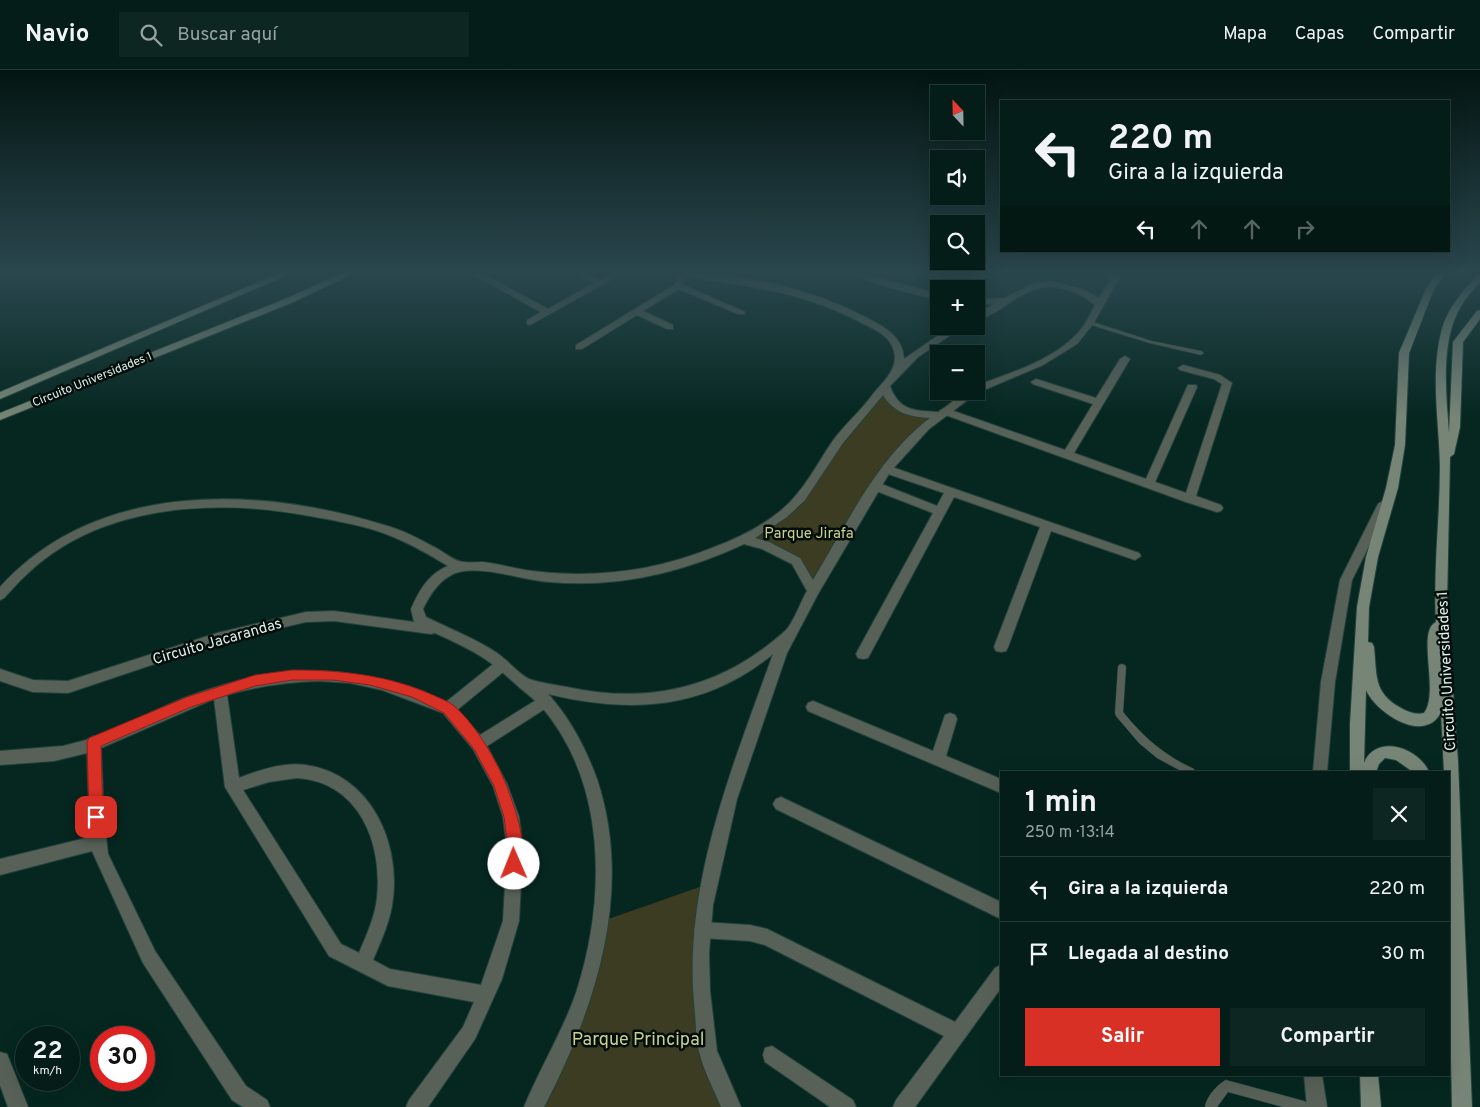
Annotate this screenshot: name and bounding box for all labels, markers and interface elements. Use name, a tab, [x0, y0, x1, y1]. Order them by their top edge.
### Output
search box	[119, 12, 469, 57]
text: Navio	[25, 20, 89, 50]
icon: search	[137, 21, 165, 49]
text: Buscar aquí	[177, 23, 277, 47]
text: Mapa	[1223, 23, 1267, 46]
text: Capas	[1295, 23, 1344, 46]
text: Compartir	[1372, 23, 1455, 46]
north arrow	[930, 85, 985, 140]
map controls	[930, 85, 985, 400]
text: 220 m	[1108, 117, 1213, 161]
icon: left	[1025, 120, 1090, 185]
button: sound	[930, 150, 985, 205]
text: Gira a la izquierda	[1108, 160, 1284, 187]
button: search	[930, 215, 985, 270]
icon: left	[1132, 215, 1160, 243]
icon: ahead	[1185, 215, 1213, 243]
icon: ahead	[1238, 215, 1266, 243]
icon: right	[1291, 215, 1319, 243]
button: +	[930, 280, 985, 335]
button: −	[930, 345, 985, 400]
street label: Circuito Universidades 1	[30, 349, 155, 411]
park label: Parque Jirafa	[764, 525, 854, 544]
street label: Circuito Universidades 1	[1434, 591, 1461, 751]
street label: Circuito Jacarandas	[151, 615, 284, 670]
text: 1 min	[1025, 785, 1097, 822]
button: close	[1373, 788, 1425, 840]
pin	[75, 796, 117, 838]
icon: arrive	[82, 803, 110, 831]
text: 250 m · 13:14	[1025, 823, 1115, 843]
position arrow	[487, 837, 539, 889]
icon: left	[1025, 875, 1053, 903]
text: Gira a la izquierda	[1068, 877, 1228, 901]
text: 220 m	[1369, 877, 1425, 901]
icon: arrive	[1025, 940, 1053, 968]
text: Llegada al destino	[1068, 942, 1229, 966]
text: 30 m	[1381, 942, 1425, 966]
button: Salir	[1025, 1008, 1220, 1066]
button: Compartir	[1230, 1008, 1425, 1066]
speed limit sign: 30	[90, 1026, 155, 1091]
park label: Parque Principal	[572, 1029, 704, 1052]
text: 22	[32, 1036, 63, 1068]
text: km/h	[33, 1063, 62, 1079]

